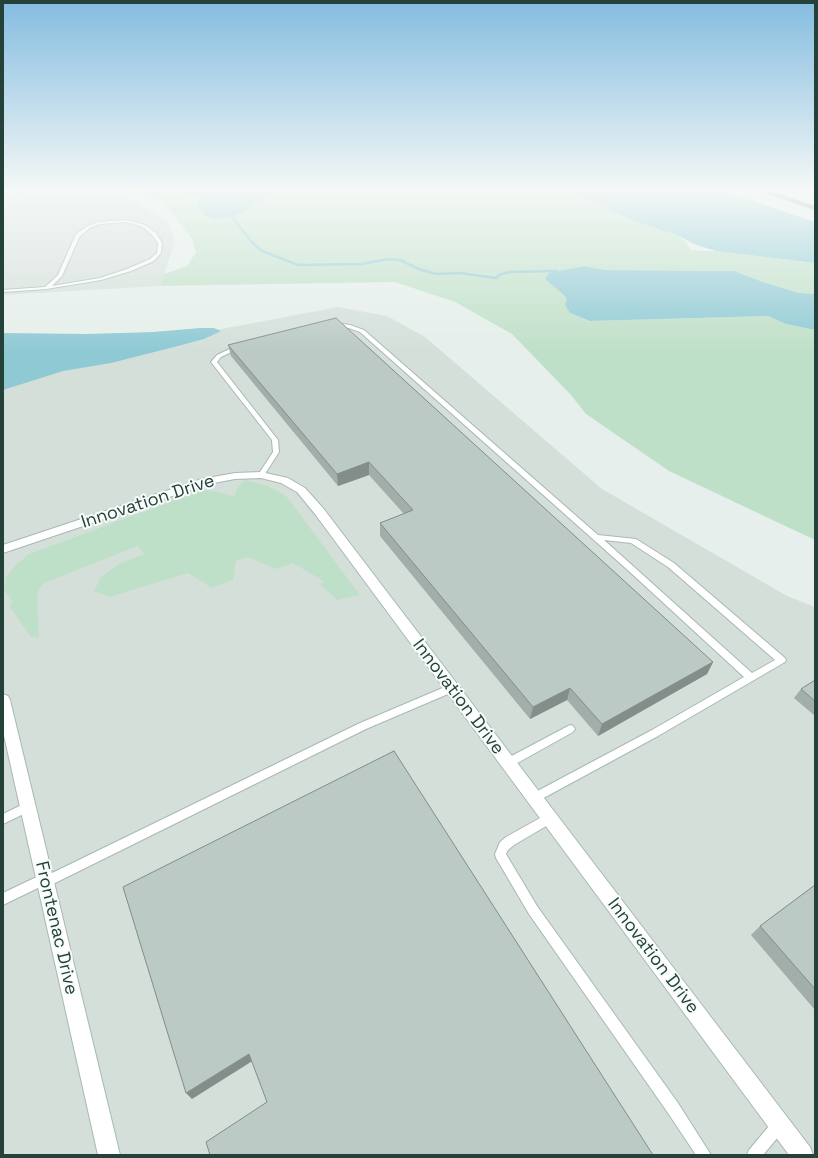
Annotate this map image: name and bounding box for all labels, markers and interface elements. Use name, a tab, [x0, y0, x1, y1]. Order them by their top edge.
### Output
street label: Innovation Drive	[79, 470, 217, 534]
street label: Innovation Drive	[408, 635, 508, 759]
street label: Frontenac Drive	[30, 859, 82, 997]
street label: Innovation Drive	[603, 894, 703, 1018]

